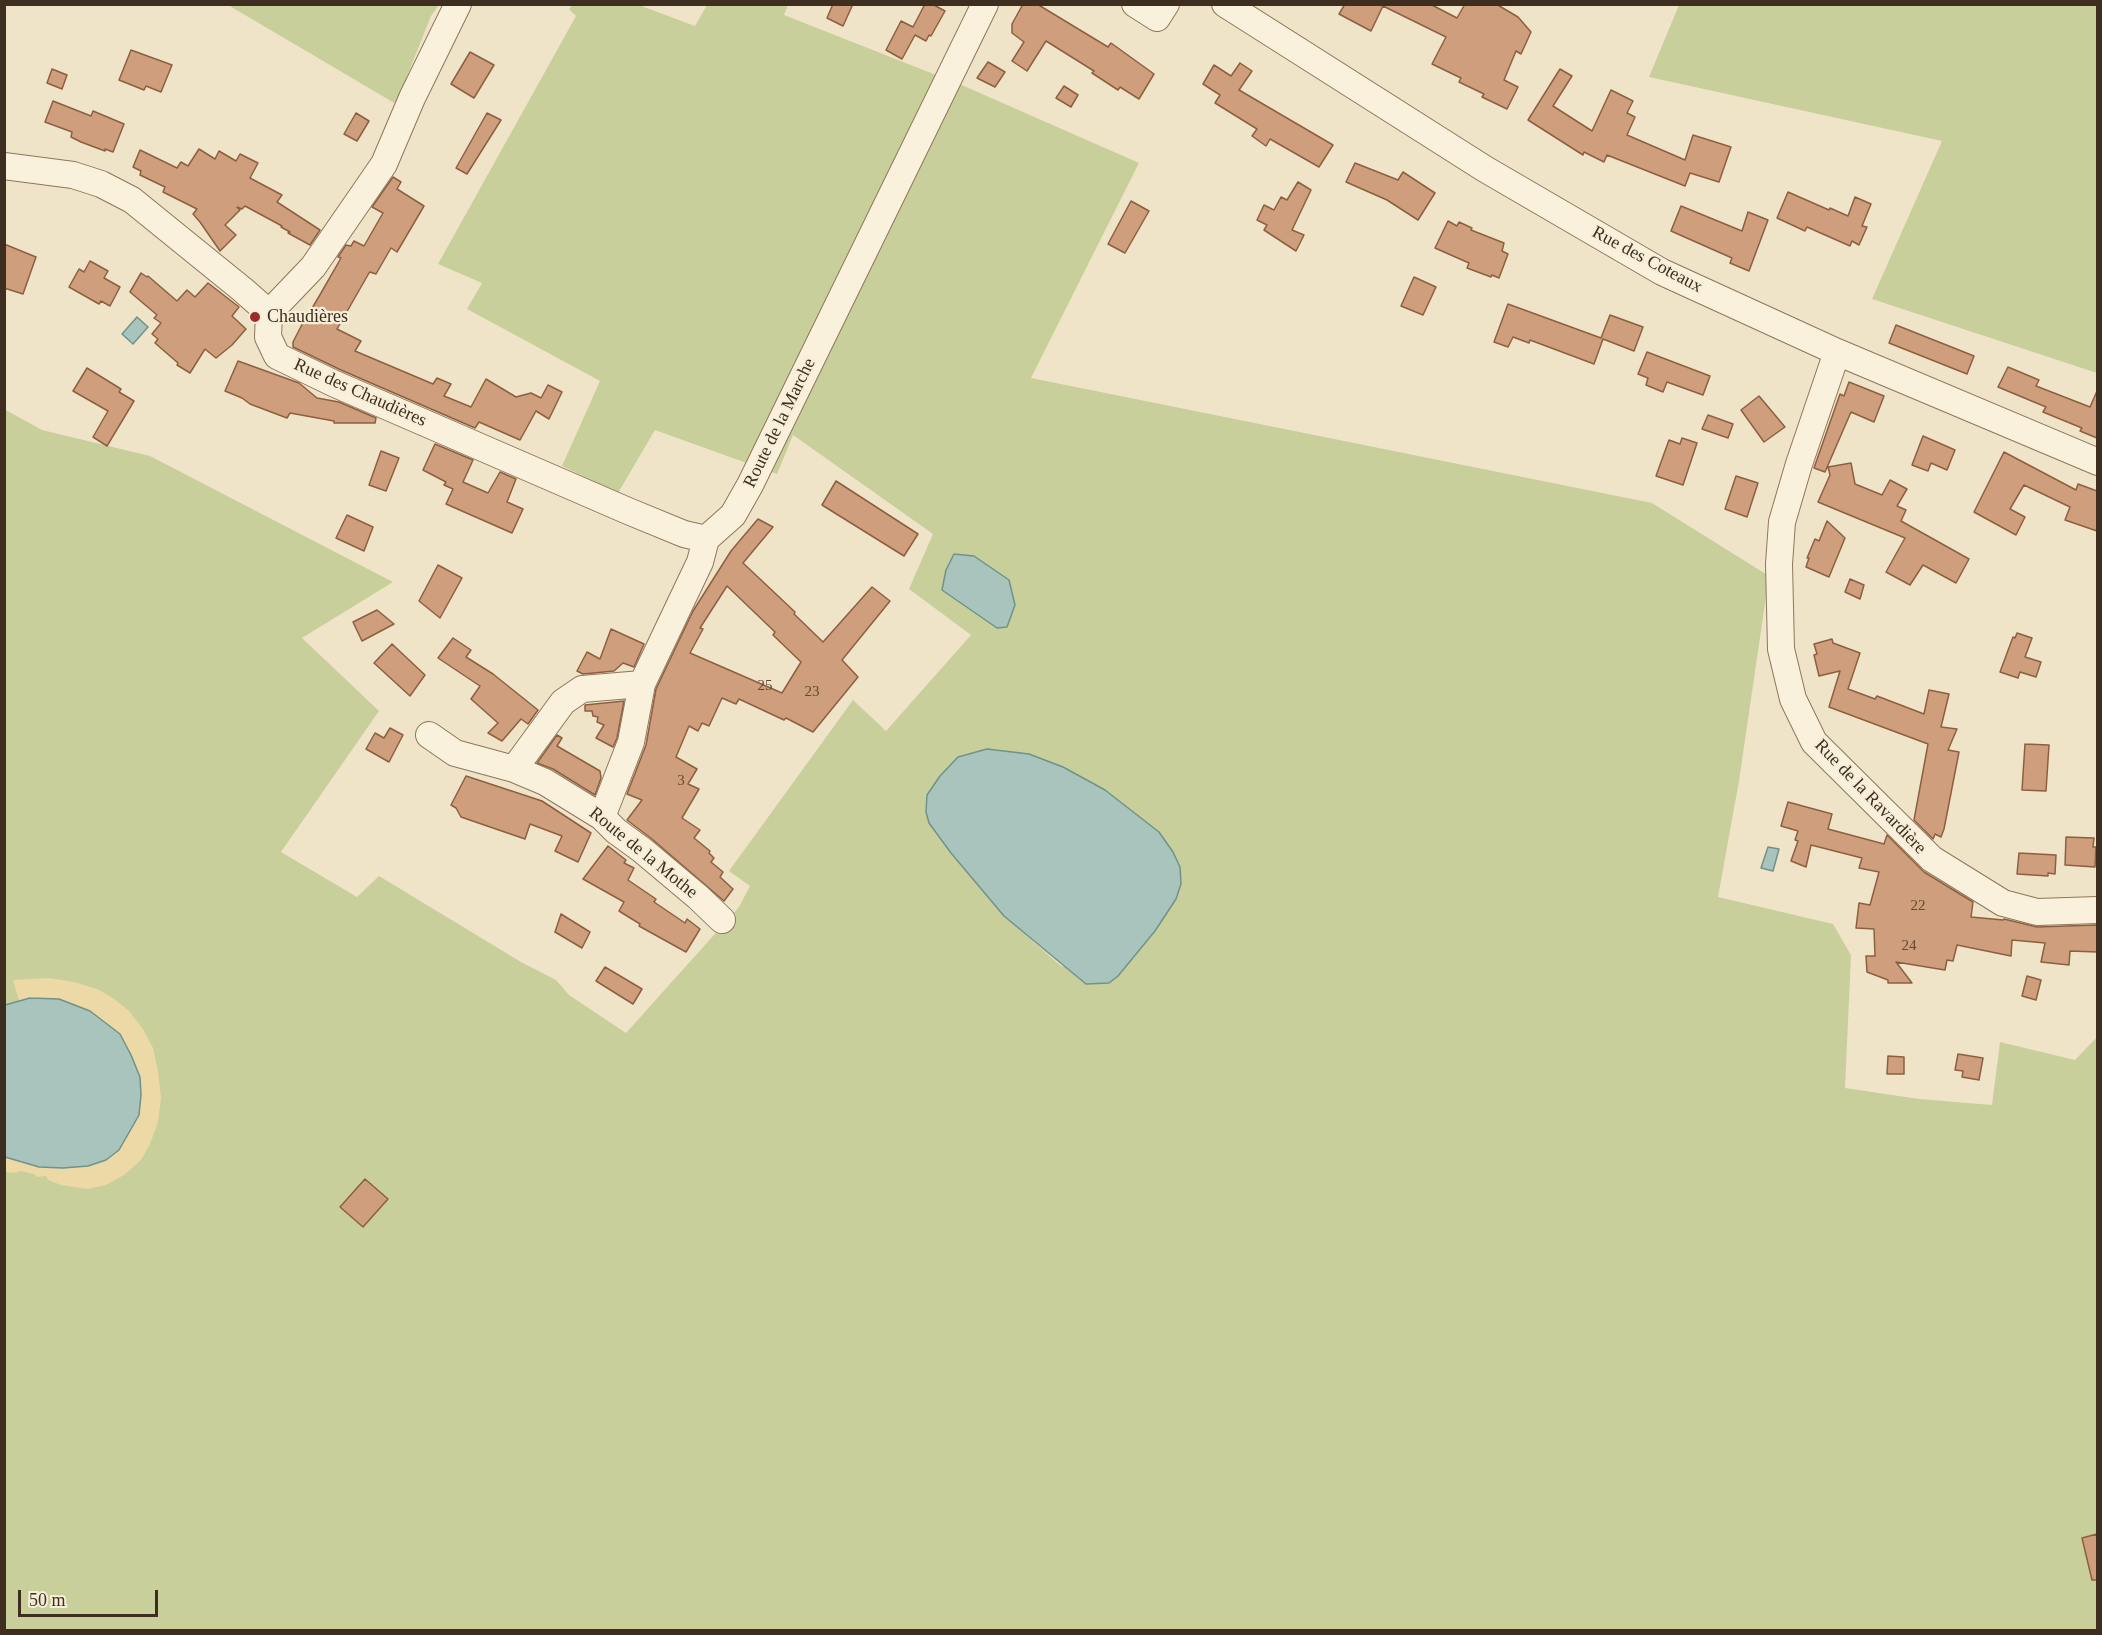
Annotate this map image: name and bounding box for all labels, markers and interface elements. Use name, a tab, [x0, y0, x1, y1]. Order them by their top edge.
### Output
street label: Rue des Coteaux	[1588, 222, 1706, 298]
place label: Chaudières	[267, 306, 348, 328]
marker: Chaudières	[248, 310, 262, 324]
street label: Rue des Chaudières	[290, 354, 430, 432]
street label: Route de la Marche	[739, 355, 821, 491]
house number: 25	[758, 677, 772, 695]
house number: 23	[804, 683, 820, 701]
street label: Rue de la Ravardière	[1810, 735, 1930, 859]
house number: 3	[677, 772, 685, 790]
street label: Route de la Mothe	[584, 803, 702, 903]
house number: 22	[1910, 897, 1926, 915]
house number: 24	[1902, 937, 1916, 955]
scale bar	[21, 1578, 160, 1616]
text: 50 m	[29, 1590, 66, 1610]

